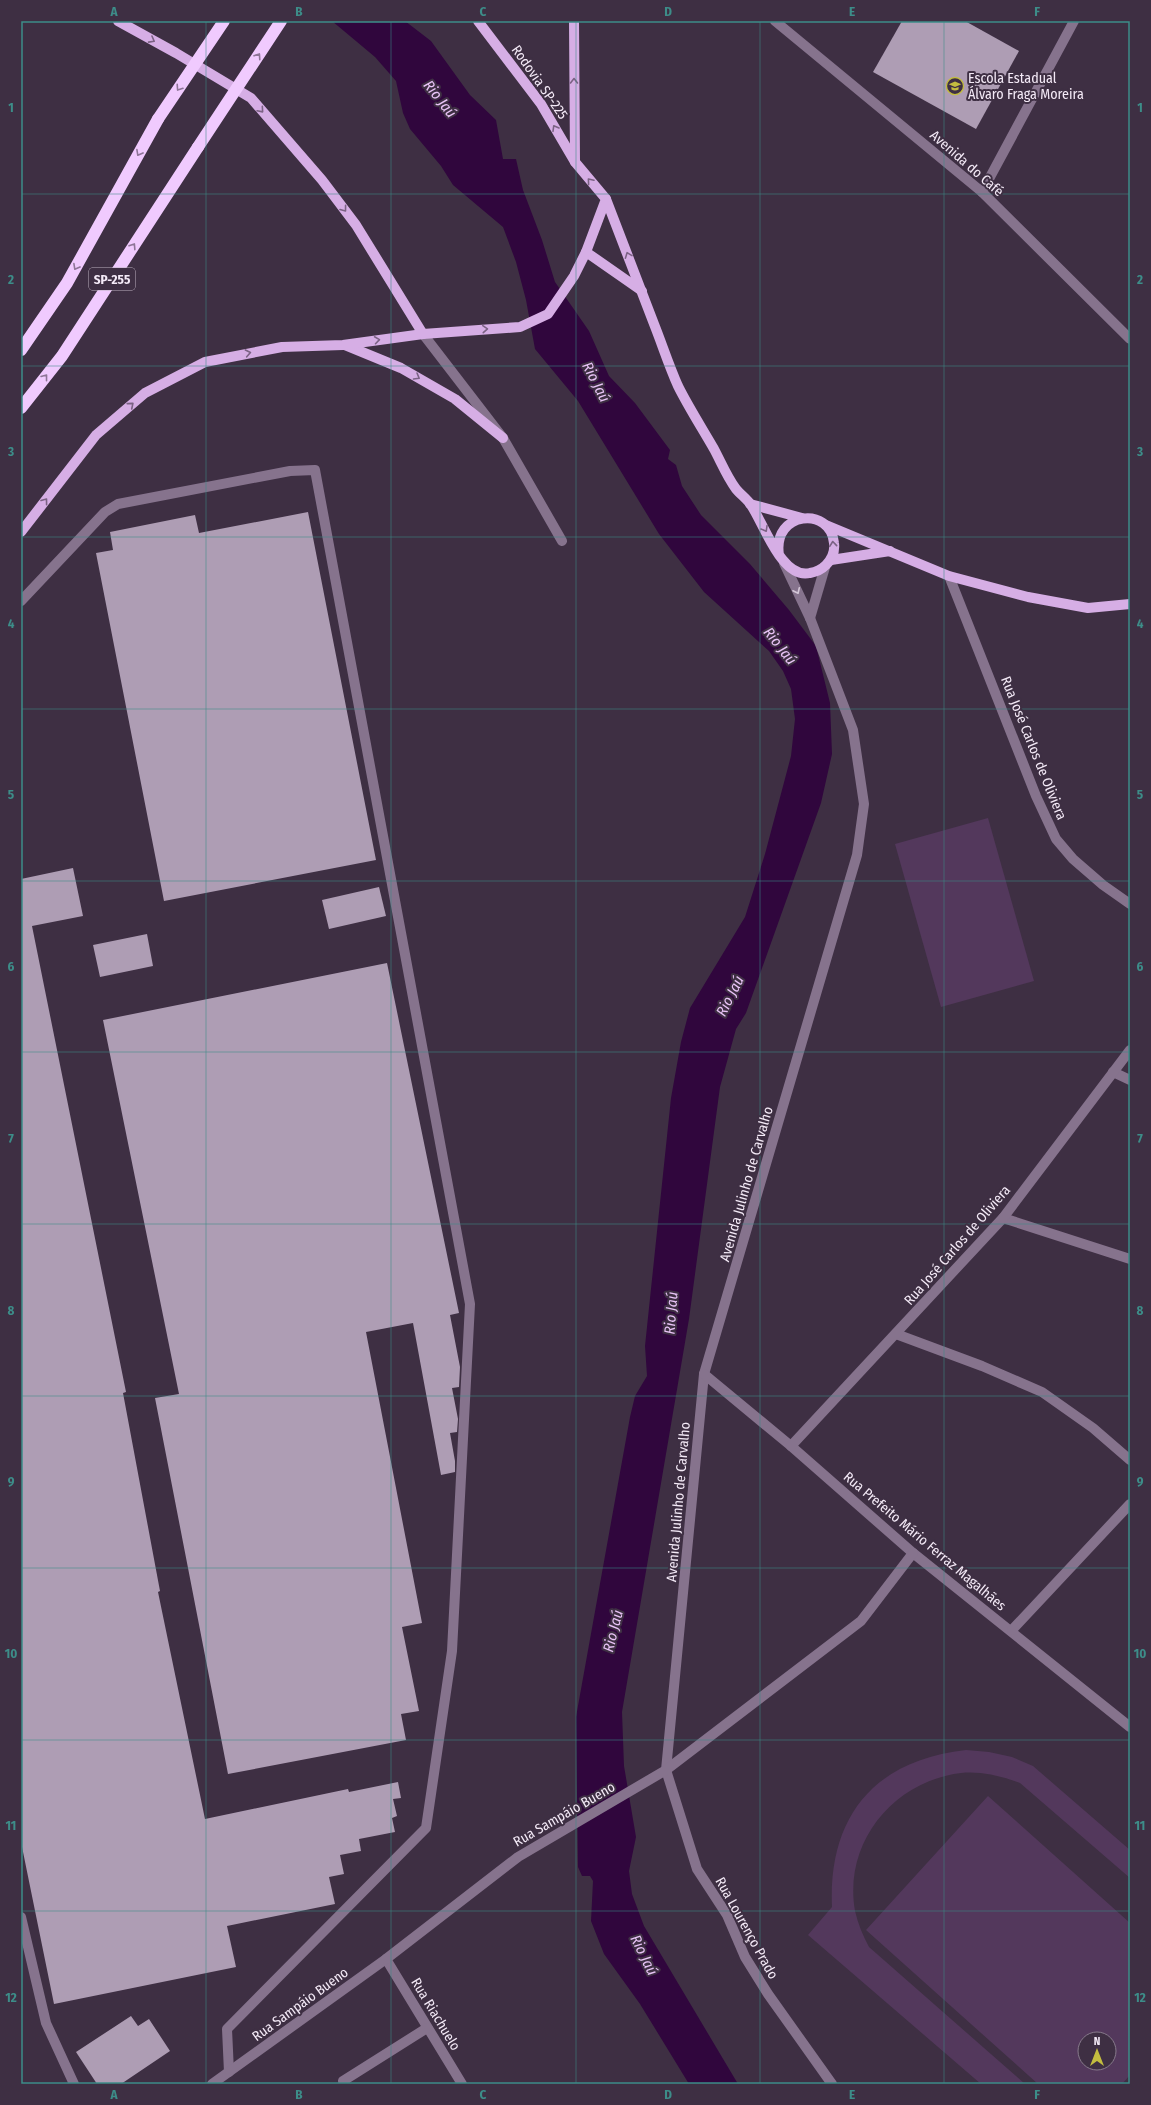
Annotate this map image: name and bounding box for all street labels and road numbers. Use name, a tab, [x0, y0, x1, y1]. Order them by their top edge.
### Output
street label: Rodovia SP-225	[508, 42, 571, 123]
street label: Avenida do Café	[926, 127, 1007, 200]
road number: SP-255	[89, 268, 135, 290]
street label: Rua José Carlos de Oliviera	[997, 674, 1070, 822]
street label: Avenida Julinho de Carvalho	[716, 1105, 777, 1264]
street label: Rua José Carlos de Oliviera	[901, 1182, 1014, 1309]
street label: Avenida Julinho de Carvalho	[663, 1421, 694, 1583]
street label: Rua Prefeito Mário Ferraz Magalhães	[840, 1468, 1009, 1614]
street label: Rua Sampáio Bueno	[510, 1778, 618, 1850]
street label: Rua Lourenço Prado	[711, 1874, 782, 1982]
street label: Rua Sampáio Bueno	[249, 1964, 352, 2045]
street label: Rua Riachuelo	[407, 1975, 464, 2054]

